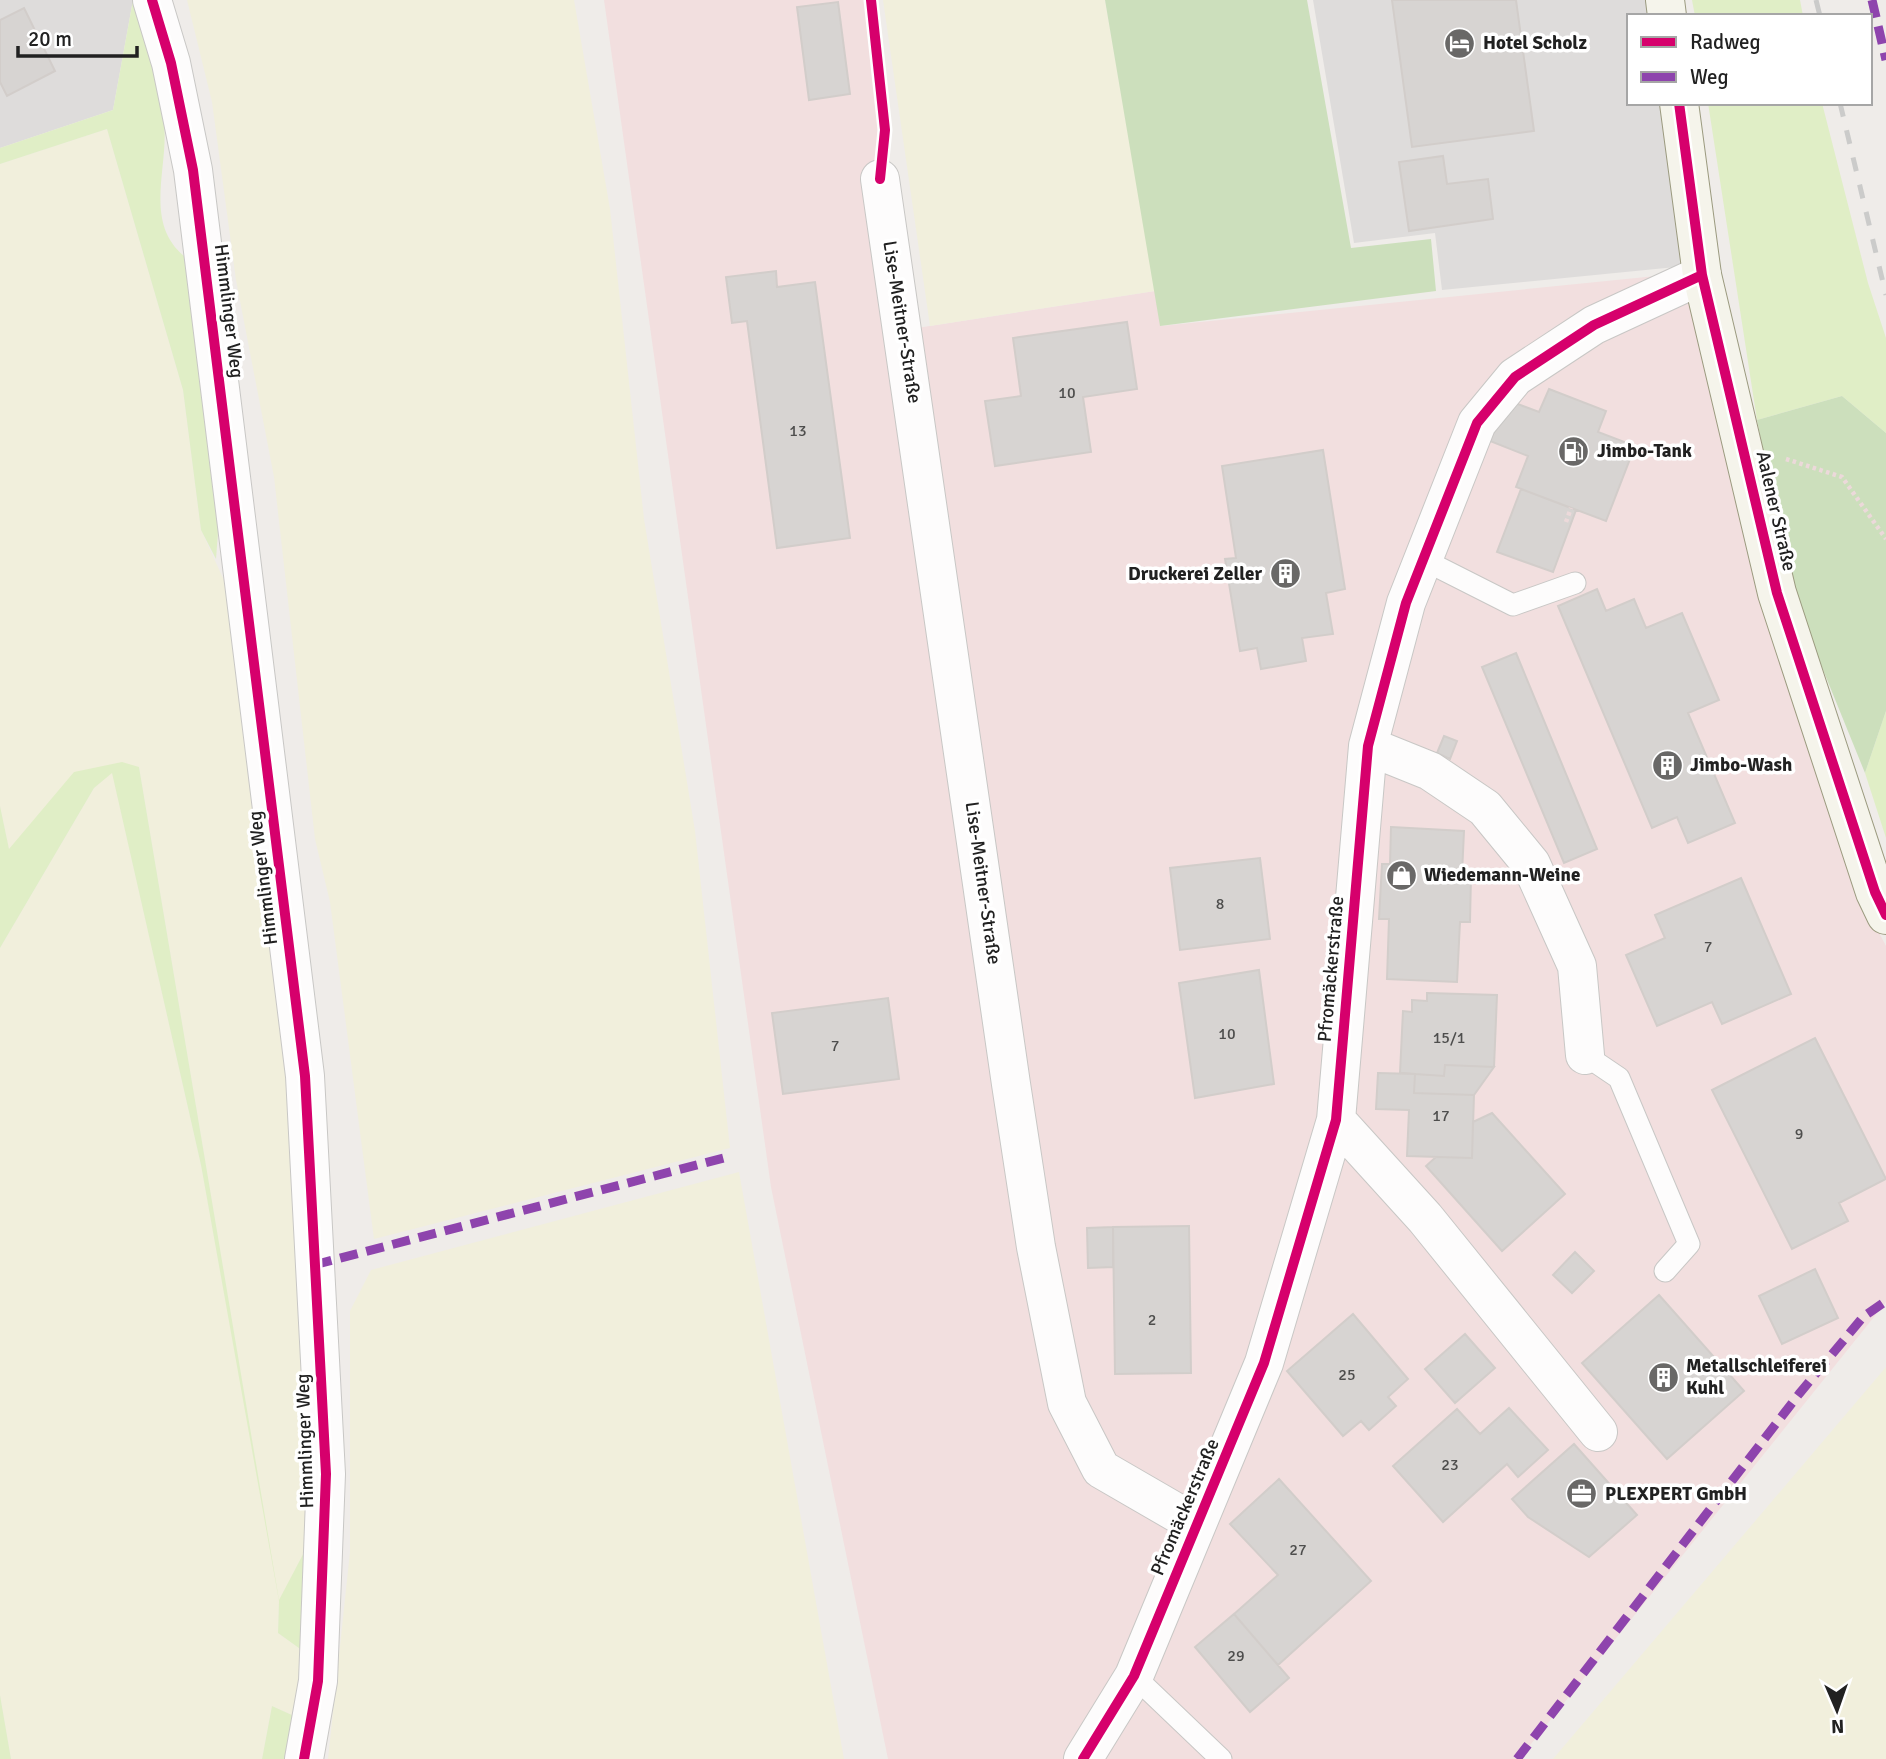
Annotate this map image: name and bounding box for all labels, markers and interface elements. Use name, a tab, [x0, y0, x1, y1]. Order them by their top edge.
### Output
scale bar	[18, 14, 136, 58]
legend	[1627, 14, 1872, 105]
text: 20 m	[28, 26, 72, 52]
hotel icon: Hotel Scholz	[1443, 26, 1477, 60]
text: Radweg	[1690, 29, 1761, 55]
place label: Hotel Scholz	[1483, 31, 1588, 55]
text: Weg	[1690, 64, 1729, 90]
street label: Lise-Meitner-Straße	[877, 239, 927, 405]
street label: Himmlinger Weg	[209, 243, 249, 379]
house number: 10	[1058, 383, 1076, 403]
house number: 13	[789, 421, 807, 441]
fuel station icon: Jimbo-Tank	[1557, 434, 1591, 468]
place label: Jimbo-Tank	[1597, 439, 1692, 463]
street label: Aalener Straße	[1751, 449, 1801, 573]
building icon: Druckerei Zeller	[1268, 557, 1302, 591]
place label: Druckerei Zeller	[1128, 562, 1262, 586]
building icon: Jimbo-Wash	[1650, 748, 1684, 782]
place label: Jimbo-Wash	[1690, 753, 1792, 777]
street label: Lise-Meitner-Straße	[960, 800, 1006, 966]
street label: Himmlinger Weg	[243, 810, 283, 946]
shop icon: Wiedemann-Weine	[1384, 858, 1418, 892]
place label: Wiedemann-Weine	[1424, 863, 1580, 887]
house number: 8	[1216, 894, 1224, 914]
street label: Pfromäckerstraße	[1313, 895, 1349, 1043]
house number: 7	[1704, 937, 1712, 957]
house number: 10	[1218, 1024, 1236, 1044]
house number: 15/1	[1433, 1028, 1465, 1048]
house number: 7	[831, 1036, 839, 1056]
house number: 17	[1432, 1106, 1450, 1126]
house number: 9	[1795, 1124, 1803, 1144]
house number: 2	[1148, 1310, 1156, 1330]
place label: Metallschleiferei Kuhl	[1686, 1354, 1827, 1400]
building icon: Metallschleiferei Kuhl	[1646, 1360, 1680, 1394]
house number: 25	[1338, 1365, 1356, 1385]
street label: Himmlinger Weg	[291, 1373, 319, 1509]
street label: Pfromäckerstraße	[1145, 1435, 1225, 1579]
house number: 23	[1441, 1455, 1459, 1475]
office icon: PLEXPERT GmbH	[1565, 1477, 1599, 1511]
place label: PLEXPERT GmbH	[1605, 1482, 1747, 1506]
house number: 27	[1289, 1540, 1307, 1560]
house number: 29	[1227, 1646, 1245, 1666]
north arrow	[1802, 1675, 1872, 1745]
text: N	[1831, 1714, 1845, 1738]

